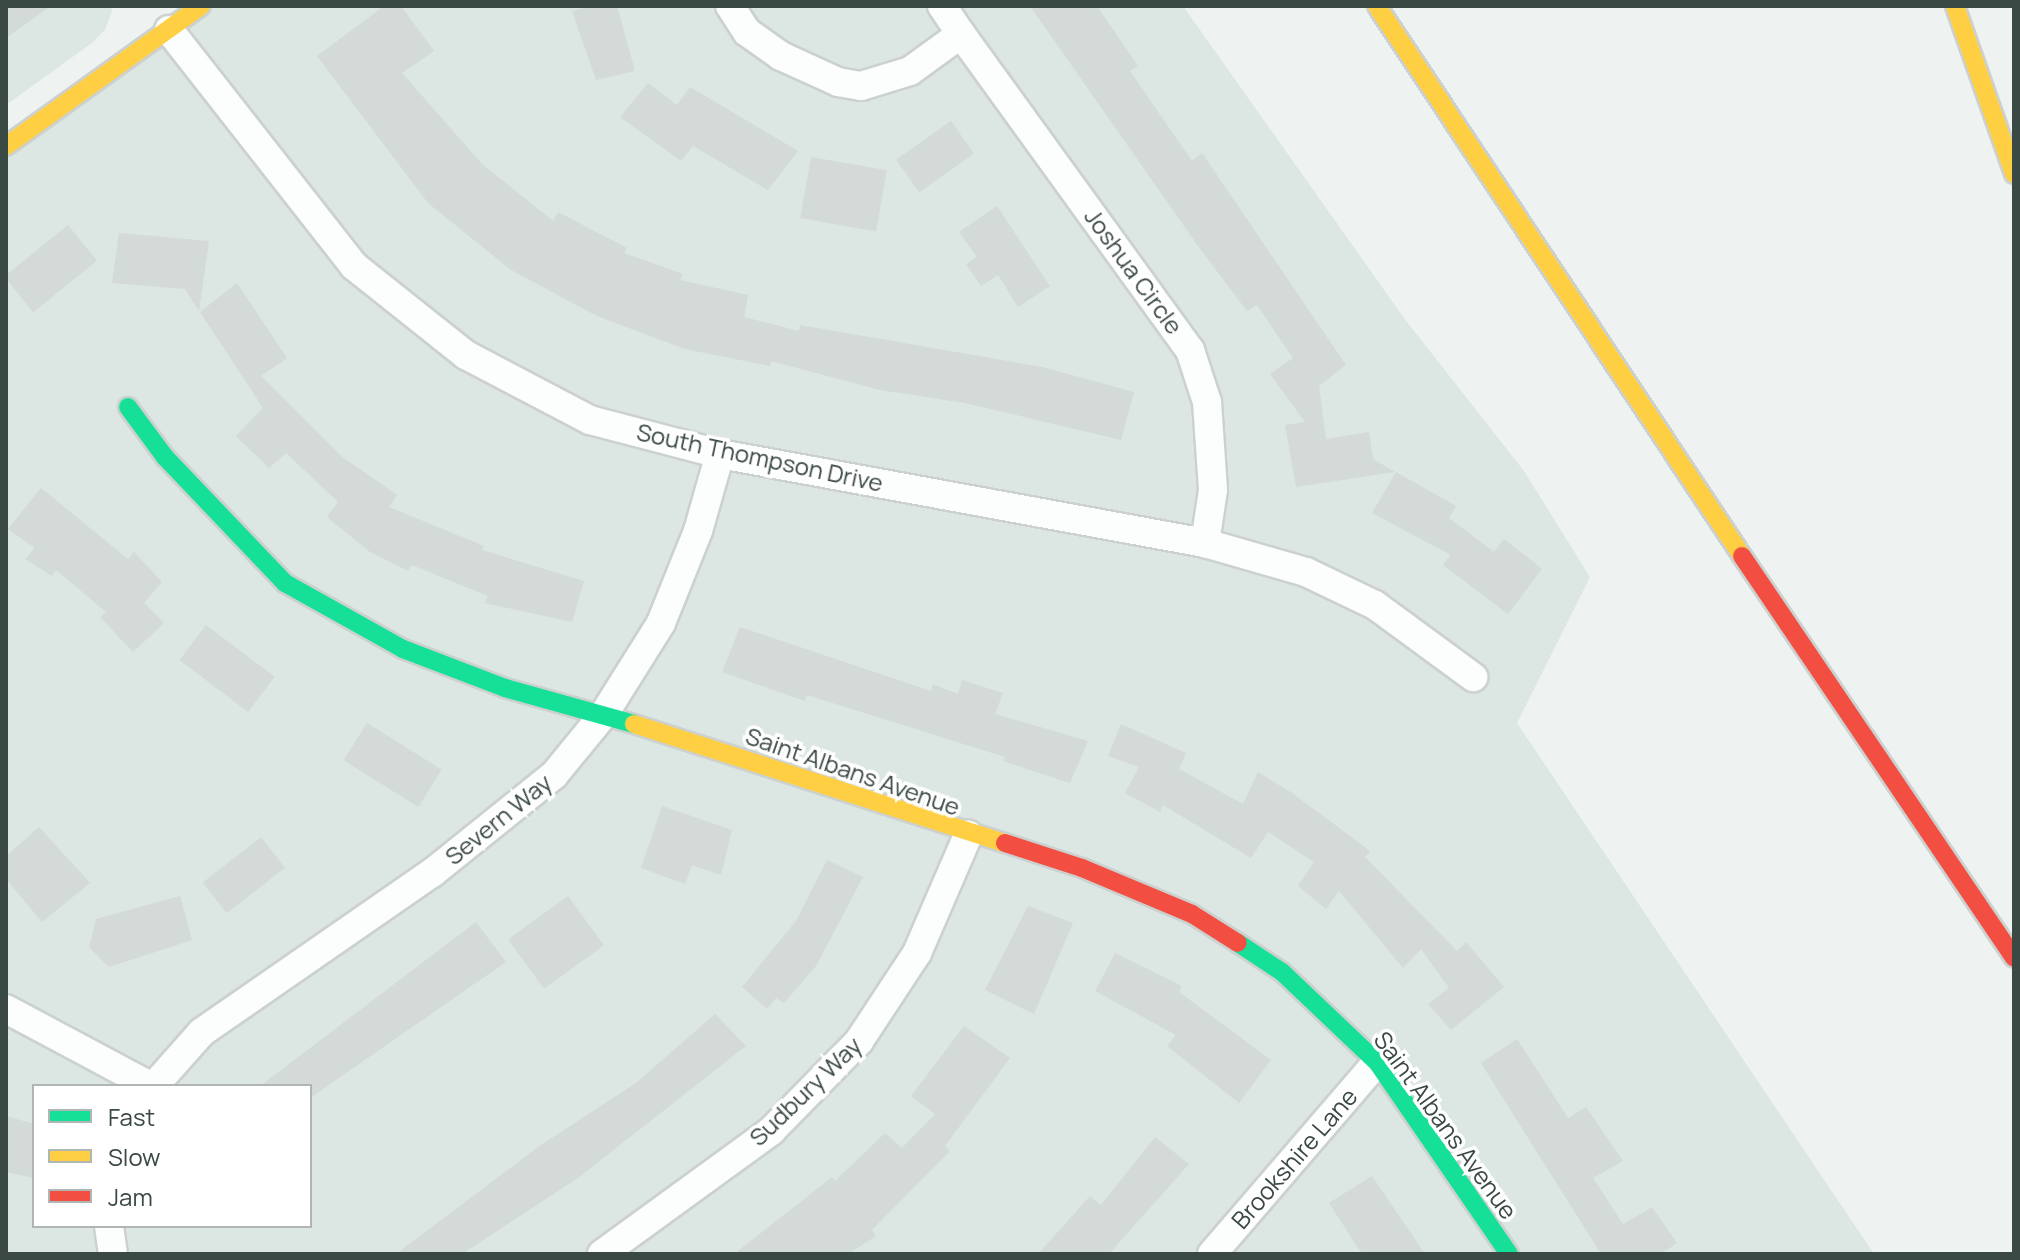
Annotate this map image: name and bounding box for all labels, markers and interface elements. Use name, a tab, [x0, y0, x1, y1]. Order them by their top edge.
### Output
street label: Joshua Circle	[1079, 203, 1189, 339]
street label: South Thompson Drive	[634, 417, 886, 497]
street label: Saint Albans Avenue	[742, 721, 964, 821]
street label: Severn Way	[439, 767, 557, 871]
street label: Saint Albans Avenue	[1368, 1026, 1524, 1224]
street label: Sudbury Way	[743, 1031, 867, 1151]
street label: Brookshire Lane	[1225, 1082, 1363, 1234]
legend	[32, 1084, 312, 1228]
text: Fast	[108, 1100, 155, 1133]
text: Slow	[108, 1140, 161, 1173]
text: Jam	[108, 1180, 153, 1213]

